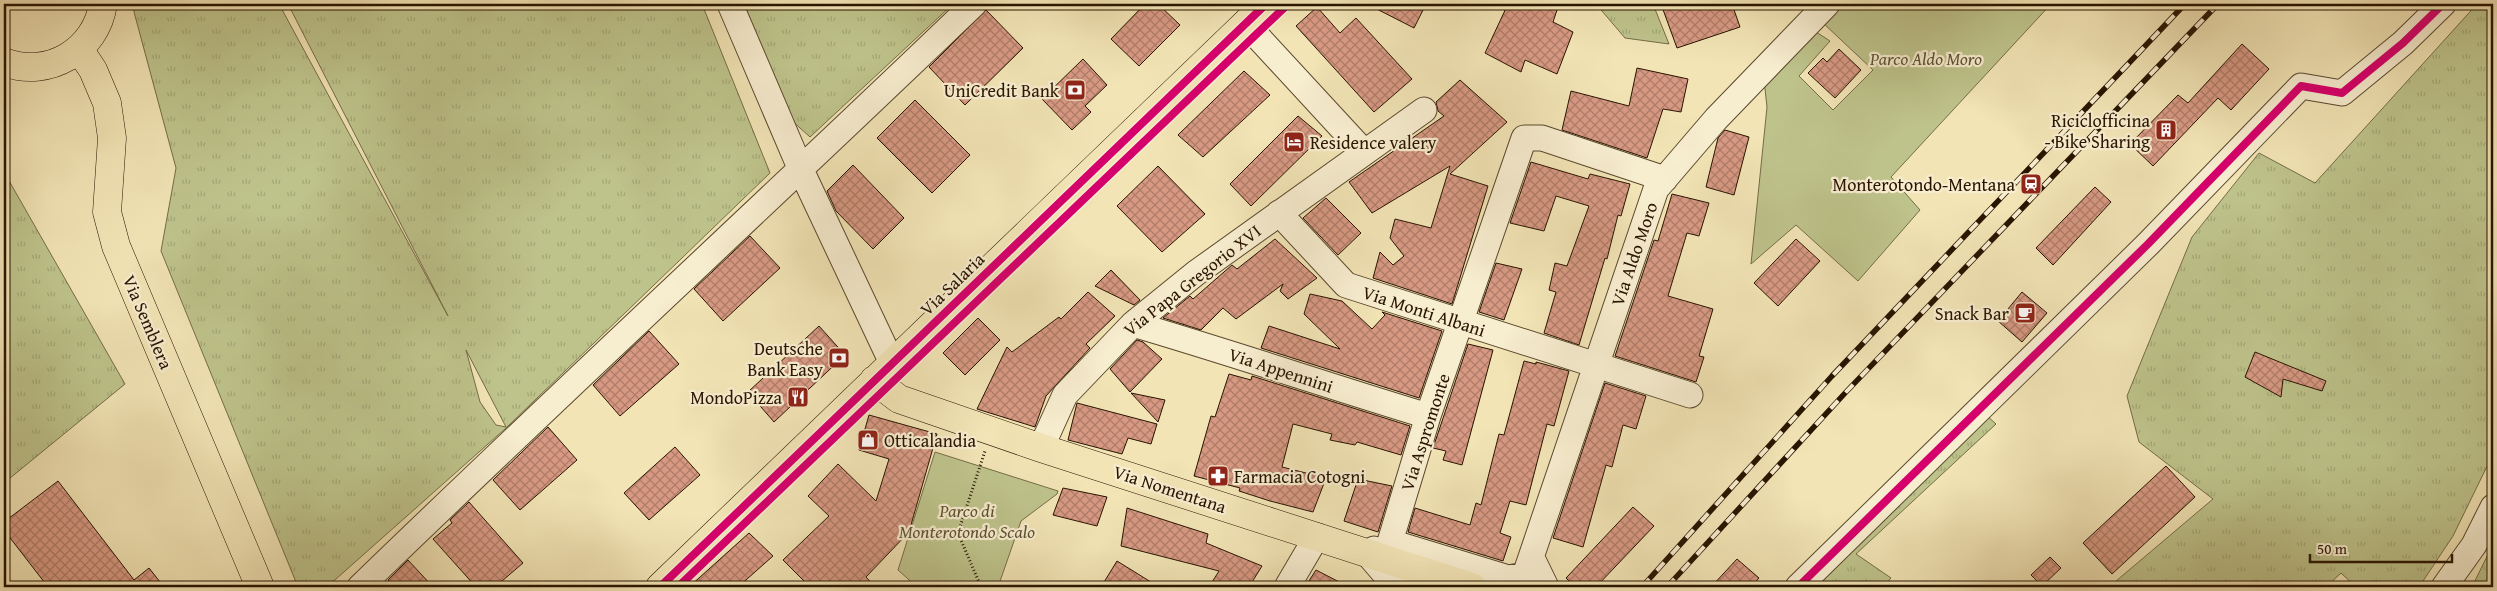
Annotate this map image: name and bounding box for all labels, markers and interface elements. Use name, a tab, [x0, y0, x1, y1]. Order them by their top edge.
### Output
park label: Parco Aldo Moro	[1869, 45, 1982, 72]
place label: UniCredit Bank	[944, 77, 1060, 104]
bank icon: UniCredit Bank	[1063, 78, 1087, 102]
place label: Riciclofficina - Bike Sharing	[2044, 107, 2150, 155]
building icon: Riciclofficina - Bike Sharing	[2154, 118, 2178, 142]
place label: Residence valery	[1310, 129, 1437, 156]
hotel icon: Residence valery	[1282, 130, 1306, 154]
place label: Monterotondo-Mentana	[1832, 171, 2015, 198]
station icon: Monterotondo-Mentana	[2019, 172, 2043, 196]
street label: Via Aldo Moro	[1604, 198, 1664, 310]
street label: Via Papa Gregorio XVI	[1117, 218, 1267, 342]
street label: Via Salaria	[913, 246, 991, 322]
street label: Via Semblera	[116, 271, 180, 374]
street label: Via Monti Albani	[1359, 278, 1489, 344]
place label: Snack Bar	[1935, 300, 2010, 327]
cafe icon: Snack Bar	[2013, 301, 2037, 325]
place label: Deutsche Bank Easy	[747, 335, 823, 383]
street label: Via Appennini	[1225, 340, 1337, 400]
bank icon: Deutsche Bank Easy	[827, 346, 851, 370]
street label: Via Aspromonte	[1393, 370, 1457, 494]
place label: MondoPizza	[690, 384, 782, 411]
restaurant icon: MondoPizza	[786, 385, 810, 409]
place label: Otticalandia	[884, 427, 977, 454]
shop icon: Otticalandia	[856, 428, 880, 452]
street label: Via Nomentana	[1110, 458, 1230, 520]
place label: Farmacia Cotogni	[1234, 463, 1365, 490]
pharmacy icon: Farmacia Cotogni	[1206, 464, 1230, 488]
park label: Parco di Monterotondo Scalo	[899, 497, 1035, 545]
scale bar	[2310, 531, 2452, 563]
text: 50 m	[2317, 538, 2348, 559]

